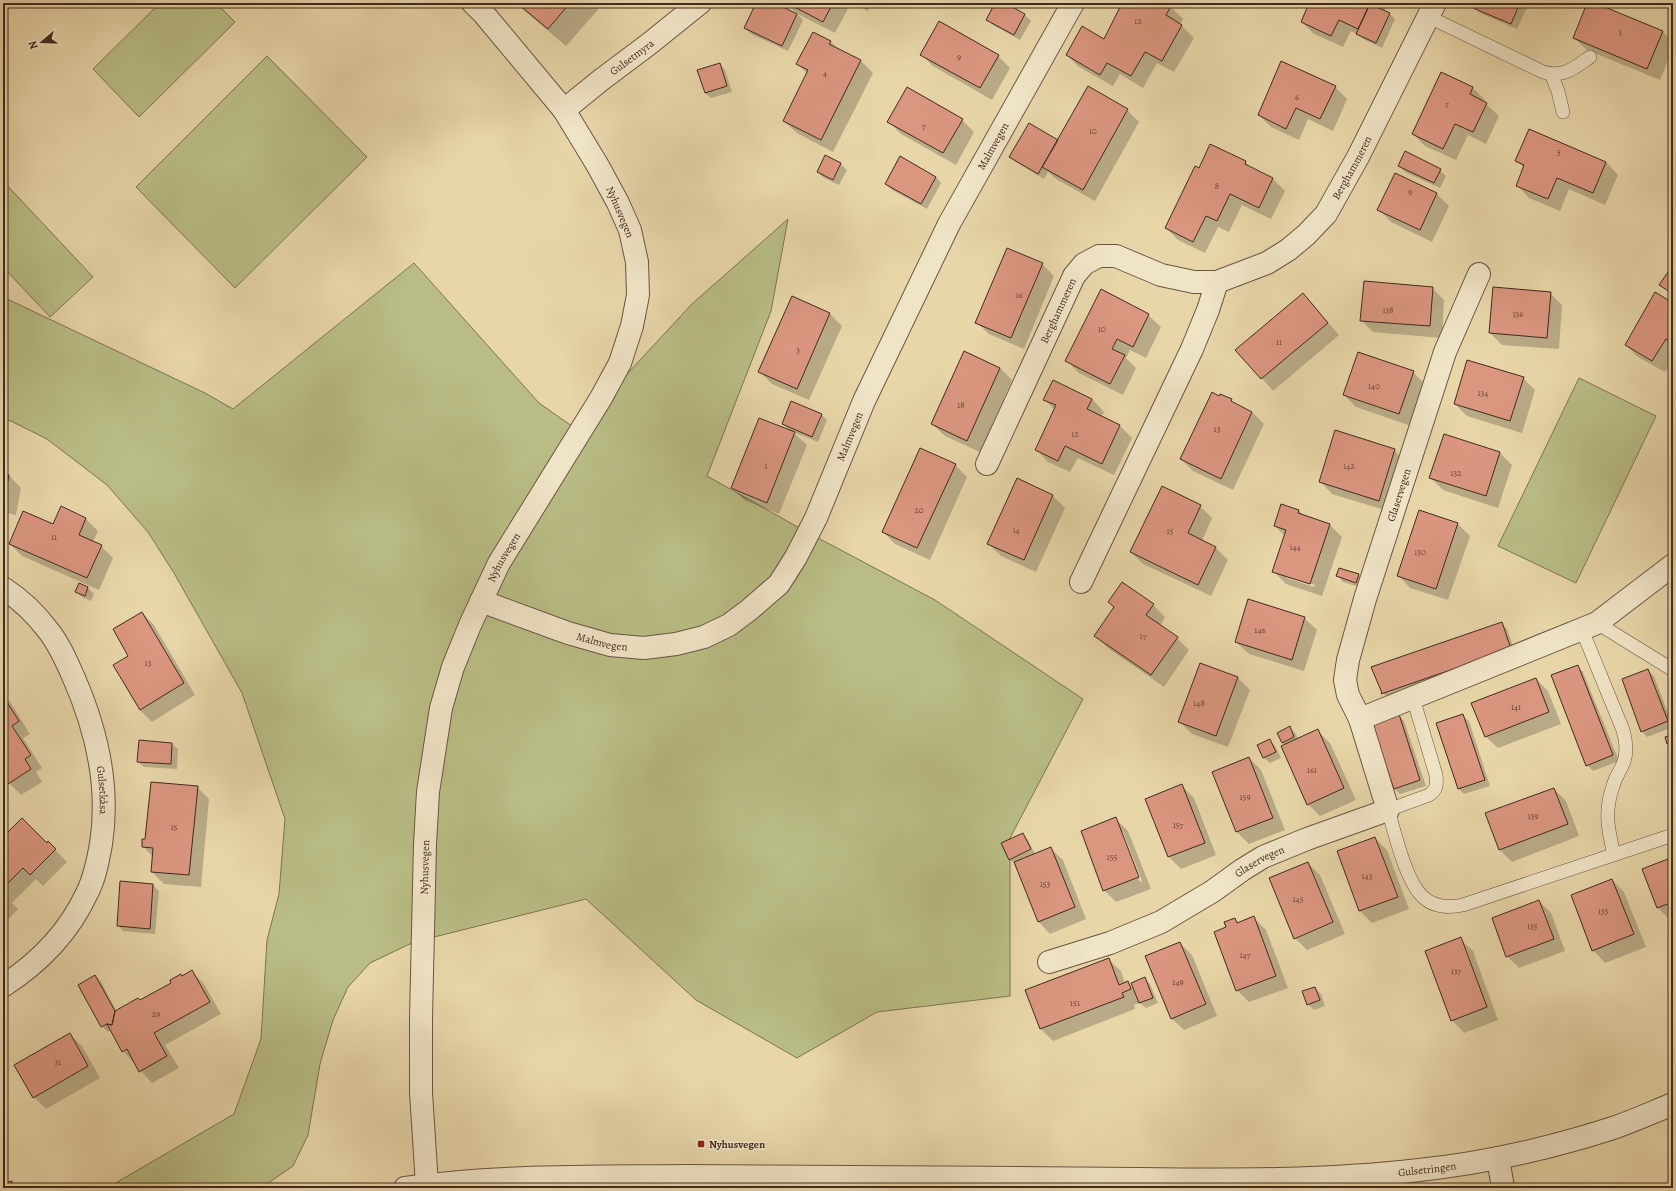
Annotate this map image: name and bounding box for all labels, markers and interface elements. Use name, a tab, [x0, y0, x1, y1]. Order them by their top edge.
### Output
house number: 12	[1134, 15, 1142, 27]
north arrow	[22, 22, 62, 62]
house number: 3	[1618, 26, 1622, 38]
street label: Gulsetmyra	[606, 35, 658, 79]
text: N	[25, 39, 41, 51]
house number: 9	[957, 51, 961, 63]
house number: 4	[823, 67, 827, 79]
house number: 6	[1295, 91, 1299, 103]
house number: 7	[1445, 98, 1449, 110]
house number: 7	[922, 120, 926, 132]
street label: Malmvegen	[973, 120, 1012, 172]
house number: 10	[1089, 125, 1097, 137]
street label: Berghammeren	[1328, 133, 1375, 202]
house number: 5	[1557, 146, 1561, 158]
house number: 8	[1215, 180, 1219, 192]
street label: Nyhusvegen	[602, 184, 638, 240]
house number: 9	[1408, 186, 1412, 198]
street label: Berghammeren	[1036, 275, 1080, 346]
house number: 16	[1015, 289, 1023, 301]
house number: 138	[1382, 304, 1394, 316]
house number: 136	[1513, 308, 1523, 320]
house number: 10	[1098, 323, 1106, 335]
house number: 11	[1276, 336, 1282, 348]
house number: 3	[796, 344, 800, 356]
house number: 140	[1368, 380, 1380, 392]
house number: 134	[1478, 387, 1488, 399]
house number: 18	[957, 399, 965, 411]
street label: Malmvegen	[833, 409, 866, 463]
house number: 13	[1214, 423, 1221, 435]
house number: 12	[1071, 428, 1079, 440]
house number: 1	[764, 460, 768, 472]
house number: 142	[1343, 460, 1355, 472]
street label: Glaservegen	[1383, 467, 1414, 523]
house number: 132	[1450, 467, 1462, 479]
house number: 20	[914, 504, 924, 516]
house number: 14	[1012, 524, 1020, 536]
house number: 15	[1167, 525, 1174, 537]
street label: Nyhusvegen	[484, 530, 524, 584]
house number: 11	[51, 531, 57, 543]
house number: 144	[1289, 541, 1301, 553]
house number: 130	[1414, 546, 1426, 558]
house number: 146	[1254, 624, 1266, 636]
street label: Malmvegen	[575, 628, 628, 654]
house number: 17	[1140, 630, 1147, 642]
house number: 13	[145, 657, 152, 669]
house number: 148	[1193, 697, 1205, 709]
house number: 141	[1511, 701, 1521, 713]
house number: 161	[1307, 764, 1317, 776]
street label: Gulsetkåsa	[93, 765, 111, 815]
house number: 159	[1239, 791, 1251, 803]
house number: 139	[1528, 810, 1538, 822]
house number: 157	[1173, 819, 1184, 831]
house number: 15	[171, 821, 178, 833]
street label: Nyhusvegen	[416, 839, 433, 895]
street label: Glaservegen	[1231, 842, 1287, 881]
house number: 155	[1107, 851, 1118, 863]
house number: 143	[1362, 870, 1373, 882]
house number: 153	[1040, 878, 1051, 890]
house number: 145	[1292, 893, 1304, 905]
house number: 133	[1598, 905, 1609, 917]
house number: 135	[1527, 920, 1537, 932]
house number: 147	[1240, 949, 1251, 961]
house number: 137	[1451, 965, 1462, 977]
house number: 149	[1172, 976, 1184, 988]
house number: 151	[1070, 997, 1080, 1009]
house number: 29	[152, 1008, 160, 1020]
house number: 31	[55, 1056, 61, 1068]
place label: Nyhusvegen	[709, 1137, 765, 1152]
marker: Nyhusvegen	[696, 1139, 706, 1149]
street label: Gulsetringen	[1397, 1158, 1457, 1180]

